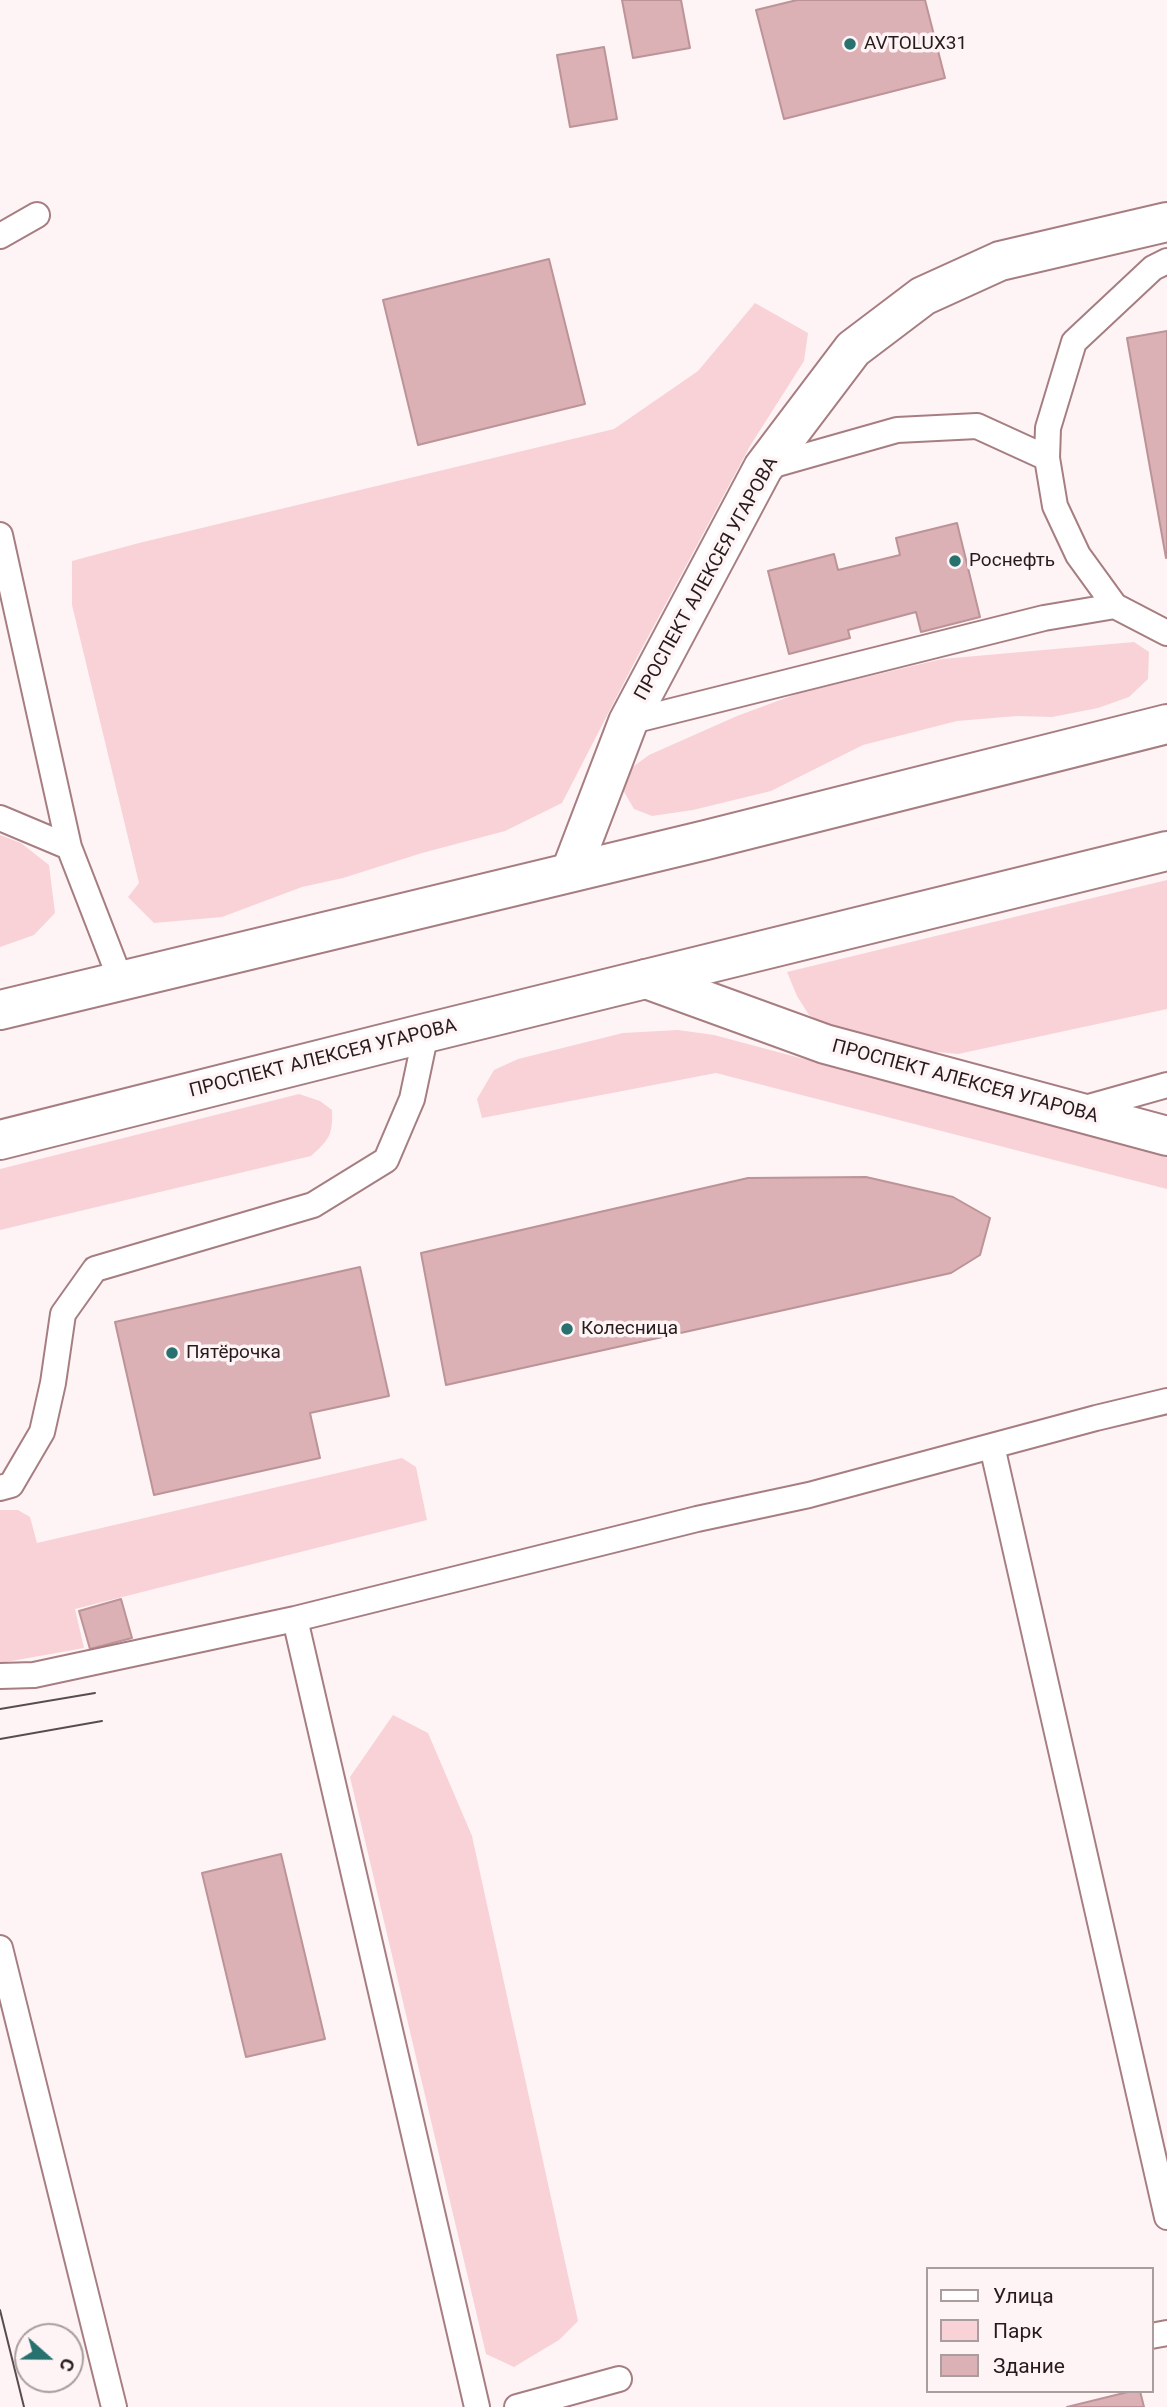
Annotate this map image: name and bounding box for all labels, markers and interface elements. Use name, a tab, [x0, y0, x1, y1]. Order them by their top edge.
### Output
place label: AVTOLUX31	[864, 33, 967, 55]
marker: AVTOLUX31	[842, 36, 858, 52]
street label: ПРОСПЕКТ АЛЕКСЕЯ УГАРОВА	[630, 453, 784, 705]
place label: Роснефть	[969, 550, 1055, 572]
marker: Роснефть	[947, 553, 963, 569]
street label: ПРОСПЕКТ АЛЕКСЕЯ УГАРОВА	[187, 1015, 459, 1103]
street label: ПРОСПЕКТ АЛЕКСЕЯ УГАРОВА	[829, 1035, 1101, 1129]
place label: Колесница	[581, 1318, 678, 1340]
marker: Колесница	[559, 1321, 575, 1337]
place label: Пятёрочка	[186, 1342, 281, 1364]
marker: Пятёрочка	[164, 1345, 180, 1361]
legend	[926, 2267, 1153, 2393]
text: Улица	[993, 2284, 1054, 2308]
text: Парк	[993, 2319, 1043, 2343]
north arrow	[14, 2323, 84, 2393]
text: Здание	[993, 2354, 1065, 2378]
text: С	[54, 2355, 80, 2375]

